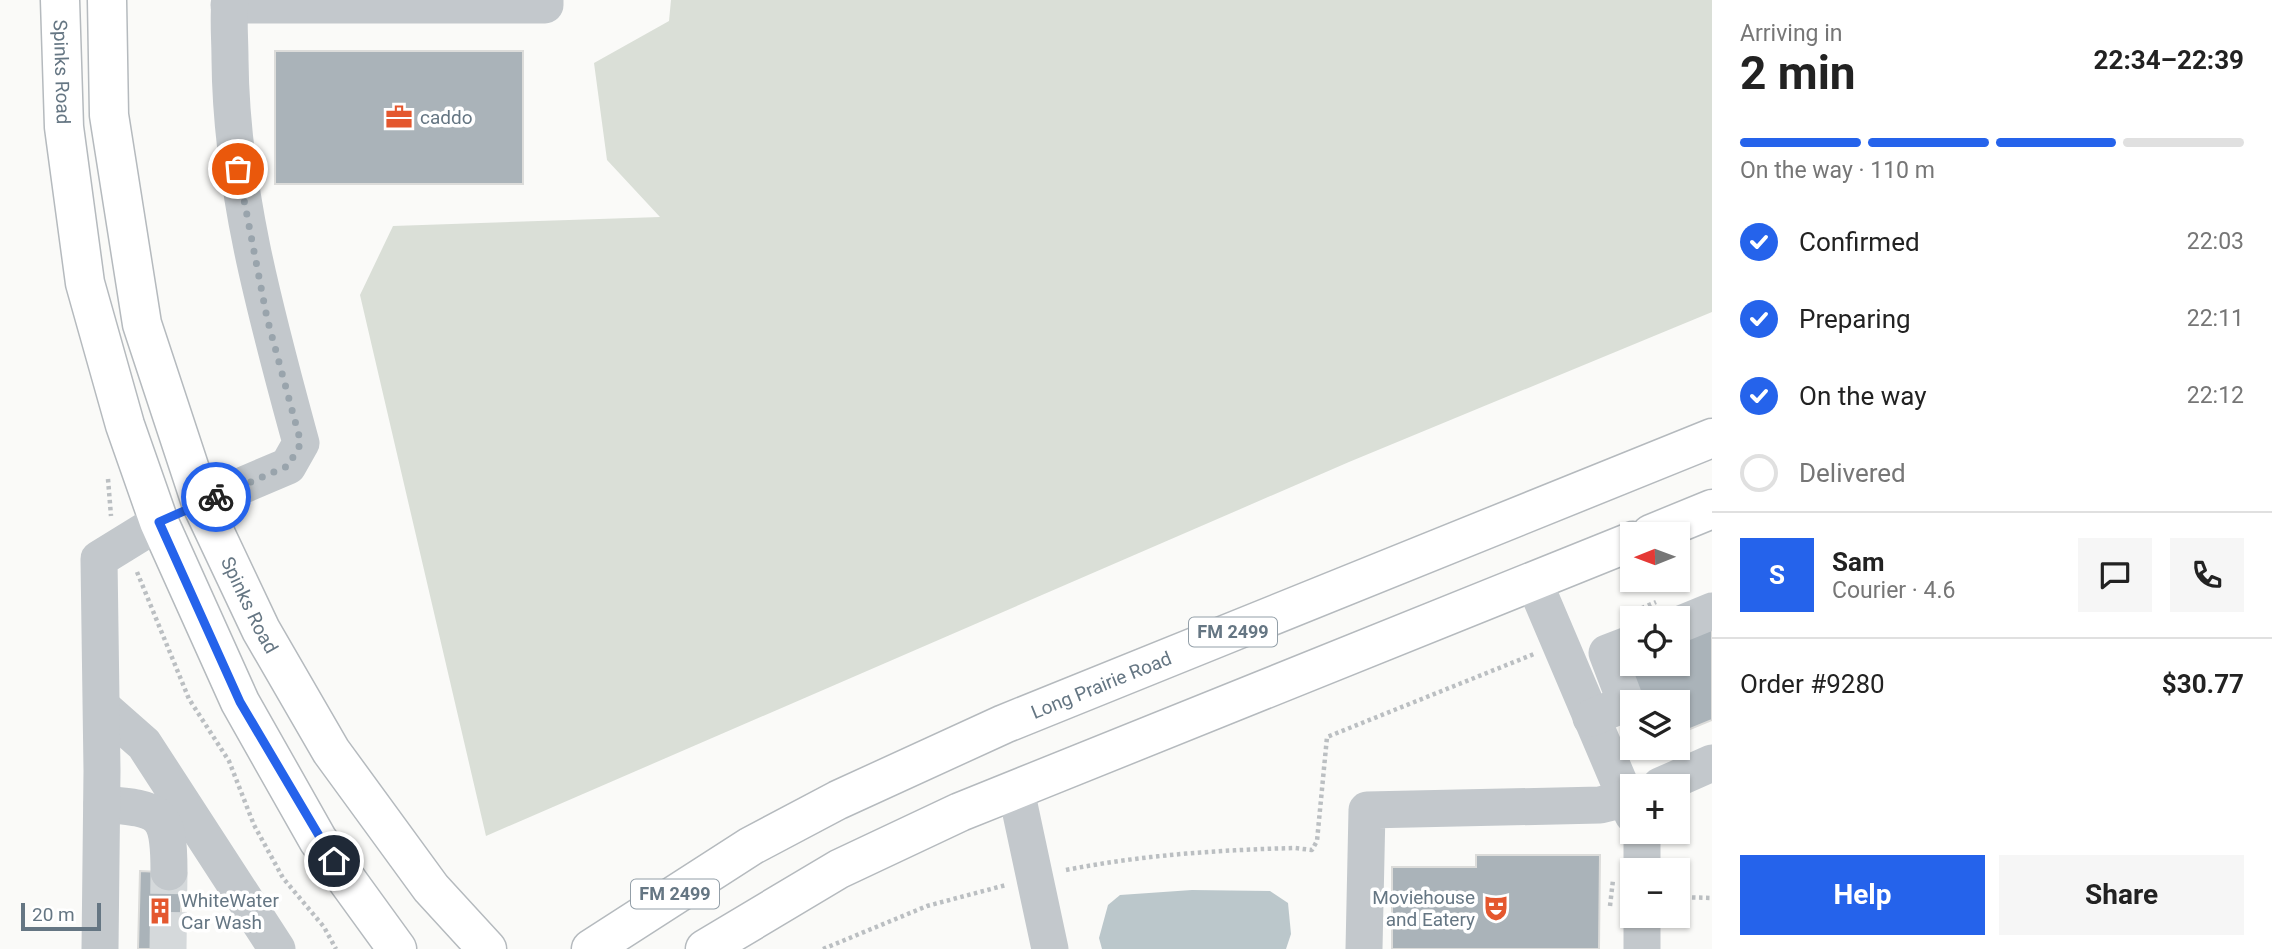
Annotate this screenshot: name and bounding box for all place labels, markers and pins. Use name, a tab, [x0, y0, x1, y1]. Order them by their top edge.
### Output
office icon: caddo	[384, 102, 414, 132]
place label: caddo	[420, 106, 473, 129]
pin	[208, 139, 268, 199]
pin	[304, 831, 364, 891]
place label: Moviehouse and Eatery	[1372, 886, 1475, 931]
place label: WhiteWater Car Wash	[181, 889, 279, 934]
theatre icon: Moviehouse and Eatery	[1481, 893, 1511, 923]
building icon: WhiteWater Car Wash	[145, 896, 175, 926]

